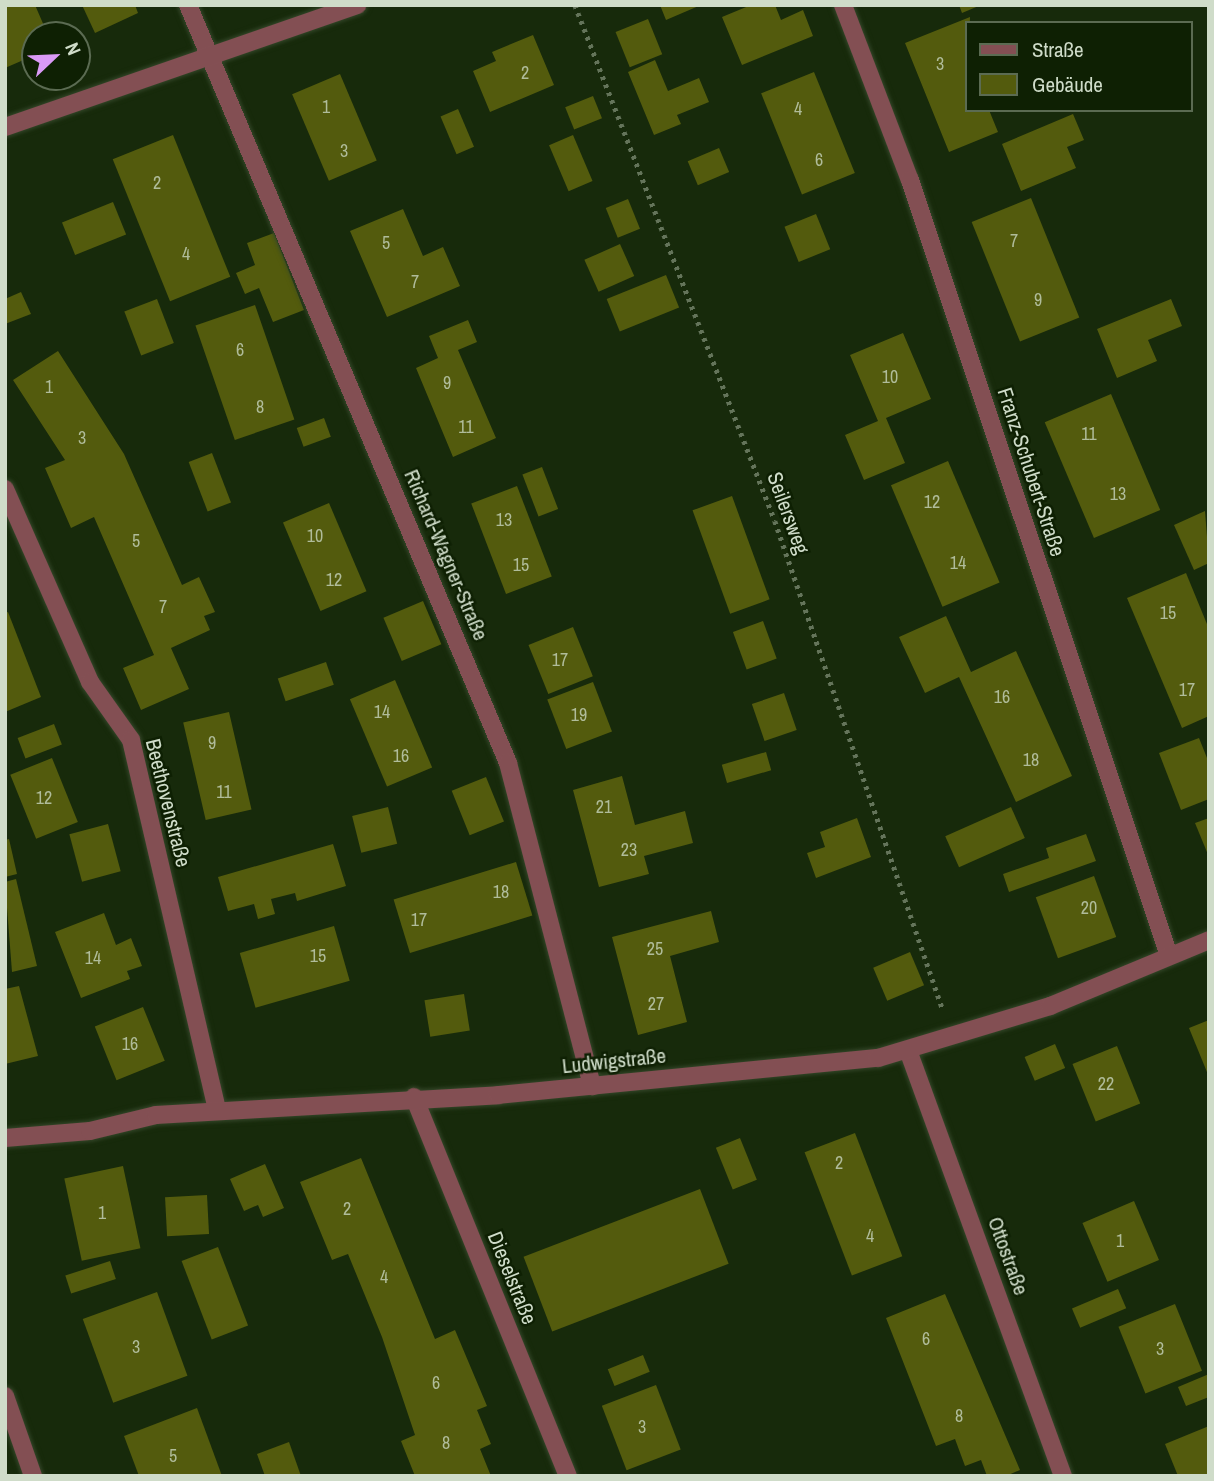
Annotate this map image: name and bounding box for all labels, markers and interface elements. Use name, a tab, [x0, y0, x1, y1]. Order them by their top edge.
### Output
north arrow	[21, 21, 91, 91]
legend	[965, 21, 1193, 112]
text: Straße	[1032, 35, 1084, 64]
text: N	[59, 38, 88, 59]
house number: 3	[936, 53, 944, 75]
house number: 2	[521, 62, 529, 84]
text: Gebäude	[1032, 70, 1103, 99]
house number: 1	[322, 96, 330, 118]
house number: 4	[794, 98, 802, 120]
house number: 3	[340, 140, 348, 162]
house number: 6	[815, 149, 823, 171]
house number: 2	[153, 172, 161, 194]
house number: 7	[1010, 230, 1018, 252]
house number: 5	[382, 232, 390, 254]
house number: 4	[182, 243, 190, 265]
house number: 7	[411, 271, 419, 293]
house number: 9	[1034, 289, 1042, 311]
house number: 6	[236, 339, 244, 361]
house number: 10	[882, 366, 898, 388]
house number: 9	[443, 372, 451, 394]
house number: 1	[45, 376, 53, 398]
street label: Franz-Schubert-Straße	[992, 384, 1070, 560]
house number: 8	[256, 396, 264, 418]
house number: 11	[458, 416, 474, 438]
house number: 11	[1081, 423, 1097, 445]
house number: 3	[78, 427, 86, 449]
street label: Richard-Wagner-Straße	[399, 466, 493, 644]
street label: Seilersweg	[762, 469, 814, 557]
house number: 13	[1110, 483, 1126, 505]
house number: 12	[924, 491, 940, 513]
house number: 13	[496, 509, 512, 531]
house number: 10	[307, 525, 323, 547]
house number: 5	[132, 530, 140, 552]
house number: 14	[950, 552, 966, 574]
house number: 15	[513, 554, 529, 576]
house number: 12	[326, 569, 342, 591]
house number: 7	[159, 596, 167, 618]
house number: 15	[1160, 602, 1176, 624]
house number: 17	[552, 649, 568, 671]
house number: 17	[1179, 679, 1195, 701]
house number: 16	[994, 686, 1010, 708]
house number: 14	[374, 701, 390, 723]
house number: 19	[571, 704, 587, 726]
house number: 9	[208, 732, 216, 754]
street label: Beethovenstraße	[140, 736, 196, 870]
house number: 16	[393, 745, 409, 767]
house number: 18	[1023, 749, 1039, 771]
house number: 11	[216, 781, 232, 803]
house number: 12	[36, 787, 52, 809]
house number: 21	[596, 796, 612, 818]
house number: 23	[621, 839, 637, 861]
house number: 18	[493, 881, 509, 903]
house number: 20	[1081, 897, 1097, 919]
house number: 17	[411, 909, 427, 931]
house number: 25	[647, 938, 663, 960]
house number: 15	[310, 945, 326, 967]
house number: 14	[85, 947, 101, 969]
house number: 27	[648, 993, 664, 1015]
house number: 16	[122, 1033, 138, 1055]
street label: Ludwigstraße	[561, 1043, 667, 1079]
house number: 22	[1098, 1073, 1114, 1095]
house number: 2	[835, 1152, 843, 1174]
house number: 2	[343, 1198, 351, 1220]
house number: 1	[98, 1202, 106, 1224]
street label: Ottostraße	[982, 1213, 1034, 1299]
house number: 4	[866, 1225, 874, 1247]
street label: Dieselstraße	[482, 1228, 542, 1328]
house number: 1	[1116, 1230, 1124, 1252]
house number: 4	[380, 1266, 388, 1288]
house number: 6	[922, 1328, 930, 1350]
house number: 3	[132, 1336, 140, 1358]
house number: 3	[1156, 1338, 1164, 1360]
house number: 6	[432, 1372, 440, 1394]
house number: 8	[955, 1405, 963, 1427]
house number: 3	[638, 1416, 646, 1438]
house number: 8	[442, 1432, 450, 1454]
house number: 5	[169, 1445, 177, 1467]

